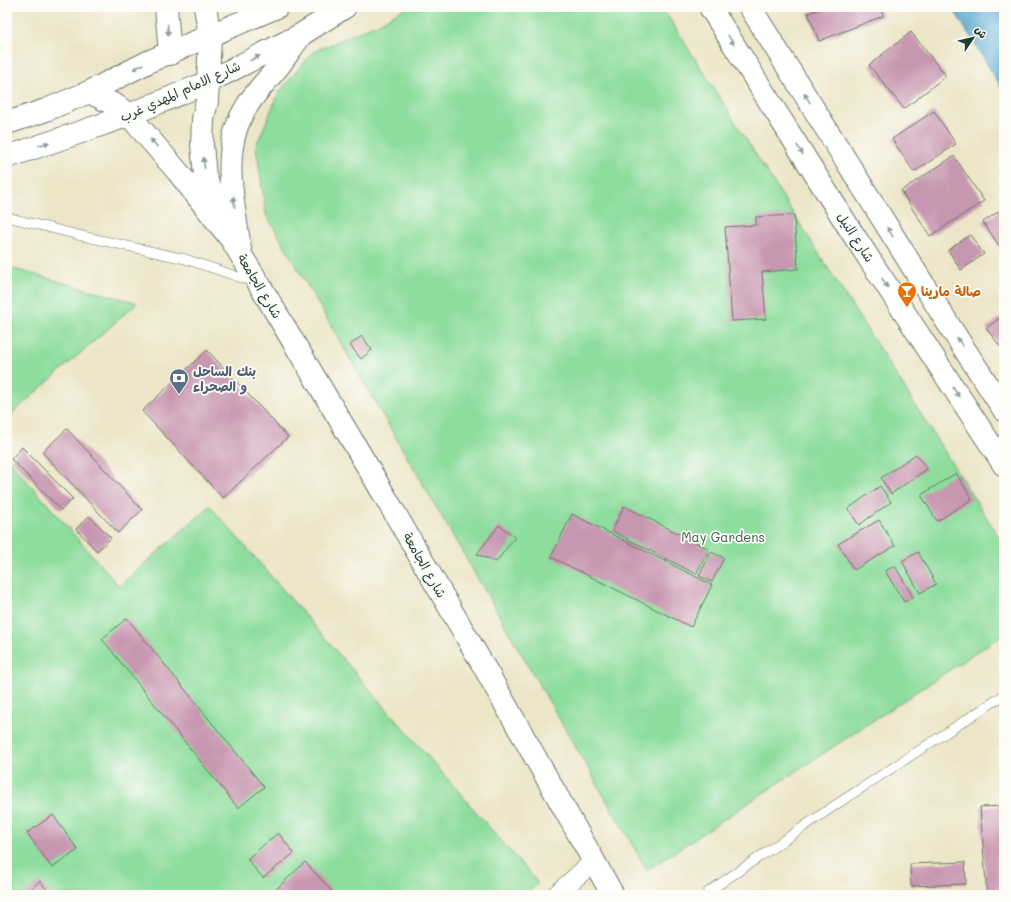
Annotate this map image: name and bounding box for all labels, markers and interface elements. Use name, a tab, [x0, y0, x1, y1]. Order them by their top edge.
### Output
north arrow	[953, 18, 993, 58]
text: ش	[972, 23, 991, 41]
one-way arrow	[165, 24, 172, 36]
one-way arrow	[727, 34, 734, 46]
one-way arrow	[249, 55, 261, 61]
street label: شارع الامام المهدي غرب	[117, 56, 244, 128]
one-way arrow	[133, 64, 144, 70]
one-way arrow	[803, 92, 810, 104]
one-way arrow	[149, 138, 158, 148]
one-way arrow	[38, 141, 50, 147]
one-way arrow	[796, 145, 804, 155]
one-way arrow	[201, 157, 207, 169]
one-way arrow	[231, 196, 237, 208]
street label: شارع النيل	[832, 209, 879, 266]
one-way arrow	[887, 226, 894, 238]
street label: شارع الجامعة	[233, 250, 286, 322]
one-way arrow	[882, 277, 889, 289]
bar icon: صالة مارينا	[896, 280, 918, 308]
place label: صالة مارينا	[921, 282, 981, 300]
one-way arrow	[956, 337, 964, 347]
place label: بنك الساحل و الصحراء	[193, 362, 256, 395]
bank icon: بنك الساحل و الصحراء	[168, 367, 190, 395]
one-way arrow	[953, 386, 960, 398]
park label: May Gardens	[681, 528, 765, 545]
street label: شارع الجامعة	[398, 529, 451, 601]

